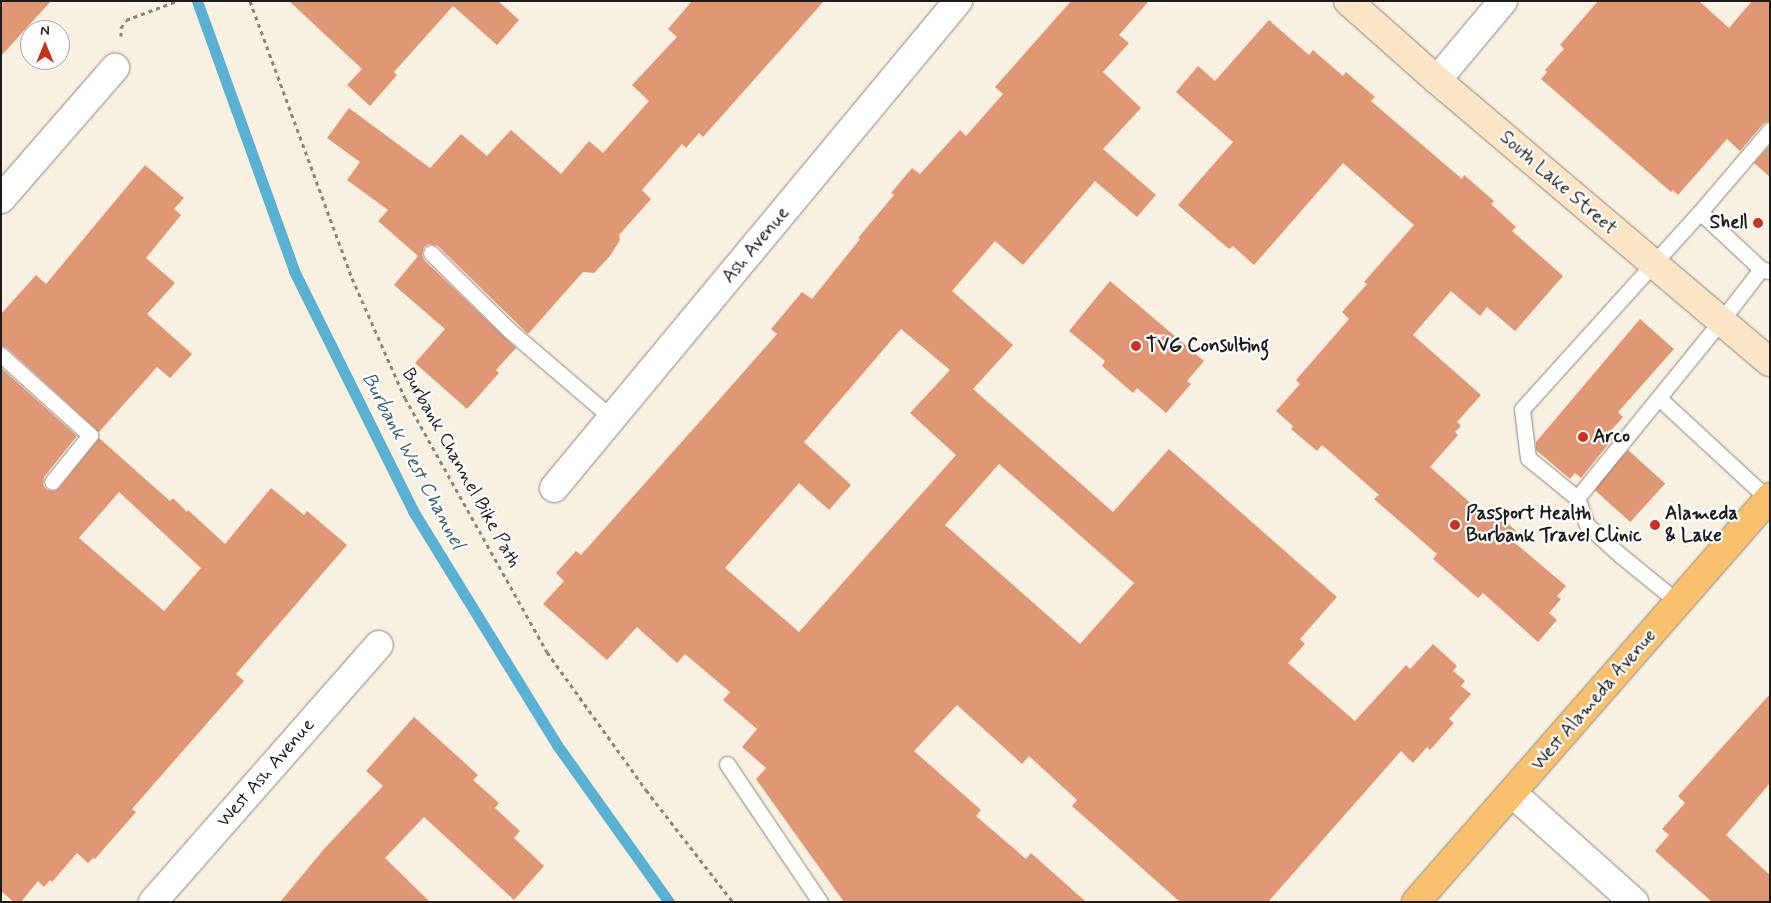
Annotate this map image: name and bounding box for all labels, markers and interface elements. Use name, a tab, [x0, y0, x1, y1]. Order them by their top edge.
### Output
north arrow	[20, 20, 70, 70]
text: N	[40, 22, 50, 40]
street label: South Lake Street	[1495, 126, 1621, 240]
street label: Ash Avenue	[717, 202, 795, 288]
place label: Shell	[1710, 212, 1748, 234]
marker: Shell	[1752, 217, 1764, 229]
place label: TVG Consulting	[1146, 335, 1269, 357]
marker: TVG Consulting	[1130, 340, 1142, 352]
street label: Burbank Channel Bike Path	[396, 363, 526, 573]
water label: Burbank West Channel	[356, 368, 470, 554]
place label: Arco	[1593, 426, 1630, 448]
marker: Arco	[1577, 431, 1589, 443]
place label: Passport Health Burbank Travel Clinic	[1466, 503, 1640, 547]
place label: Alameda & Lake	[1665, 503, 1738, 547]
marker: Passport Health Burbank Travel Clinic	[1448, 518, 1462, 532]
marker: Alameda & Lake	[1649, 519, 1661, 531]
street label: West Alameda Avenue	[1526, 624, 1662, 776]
street label: West Ash Avenue	[212, 714, 320, 832]

